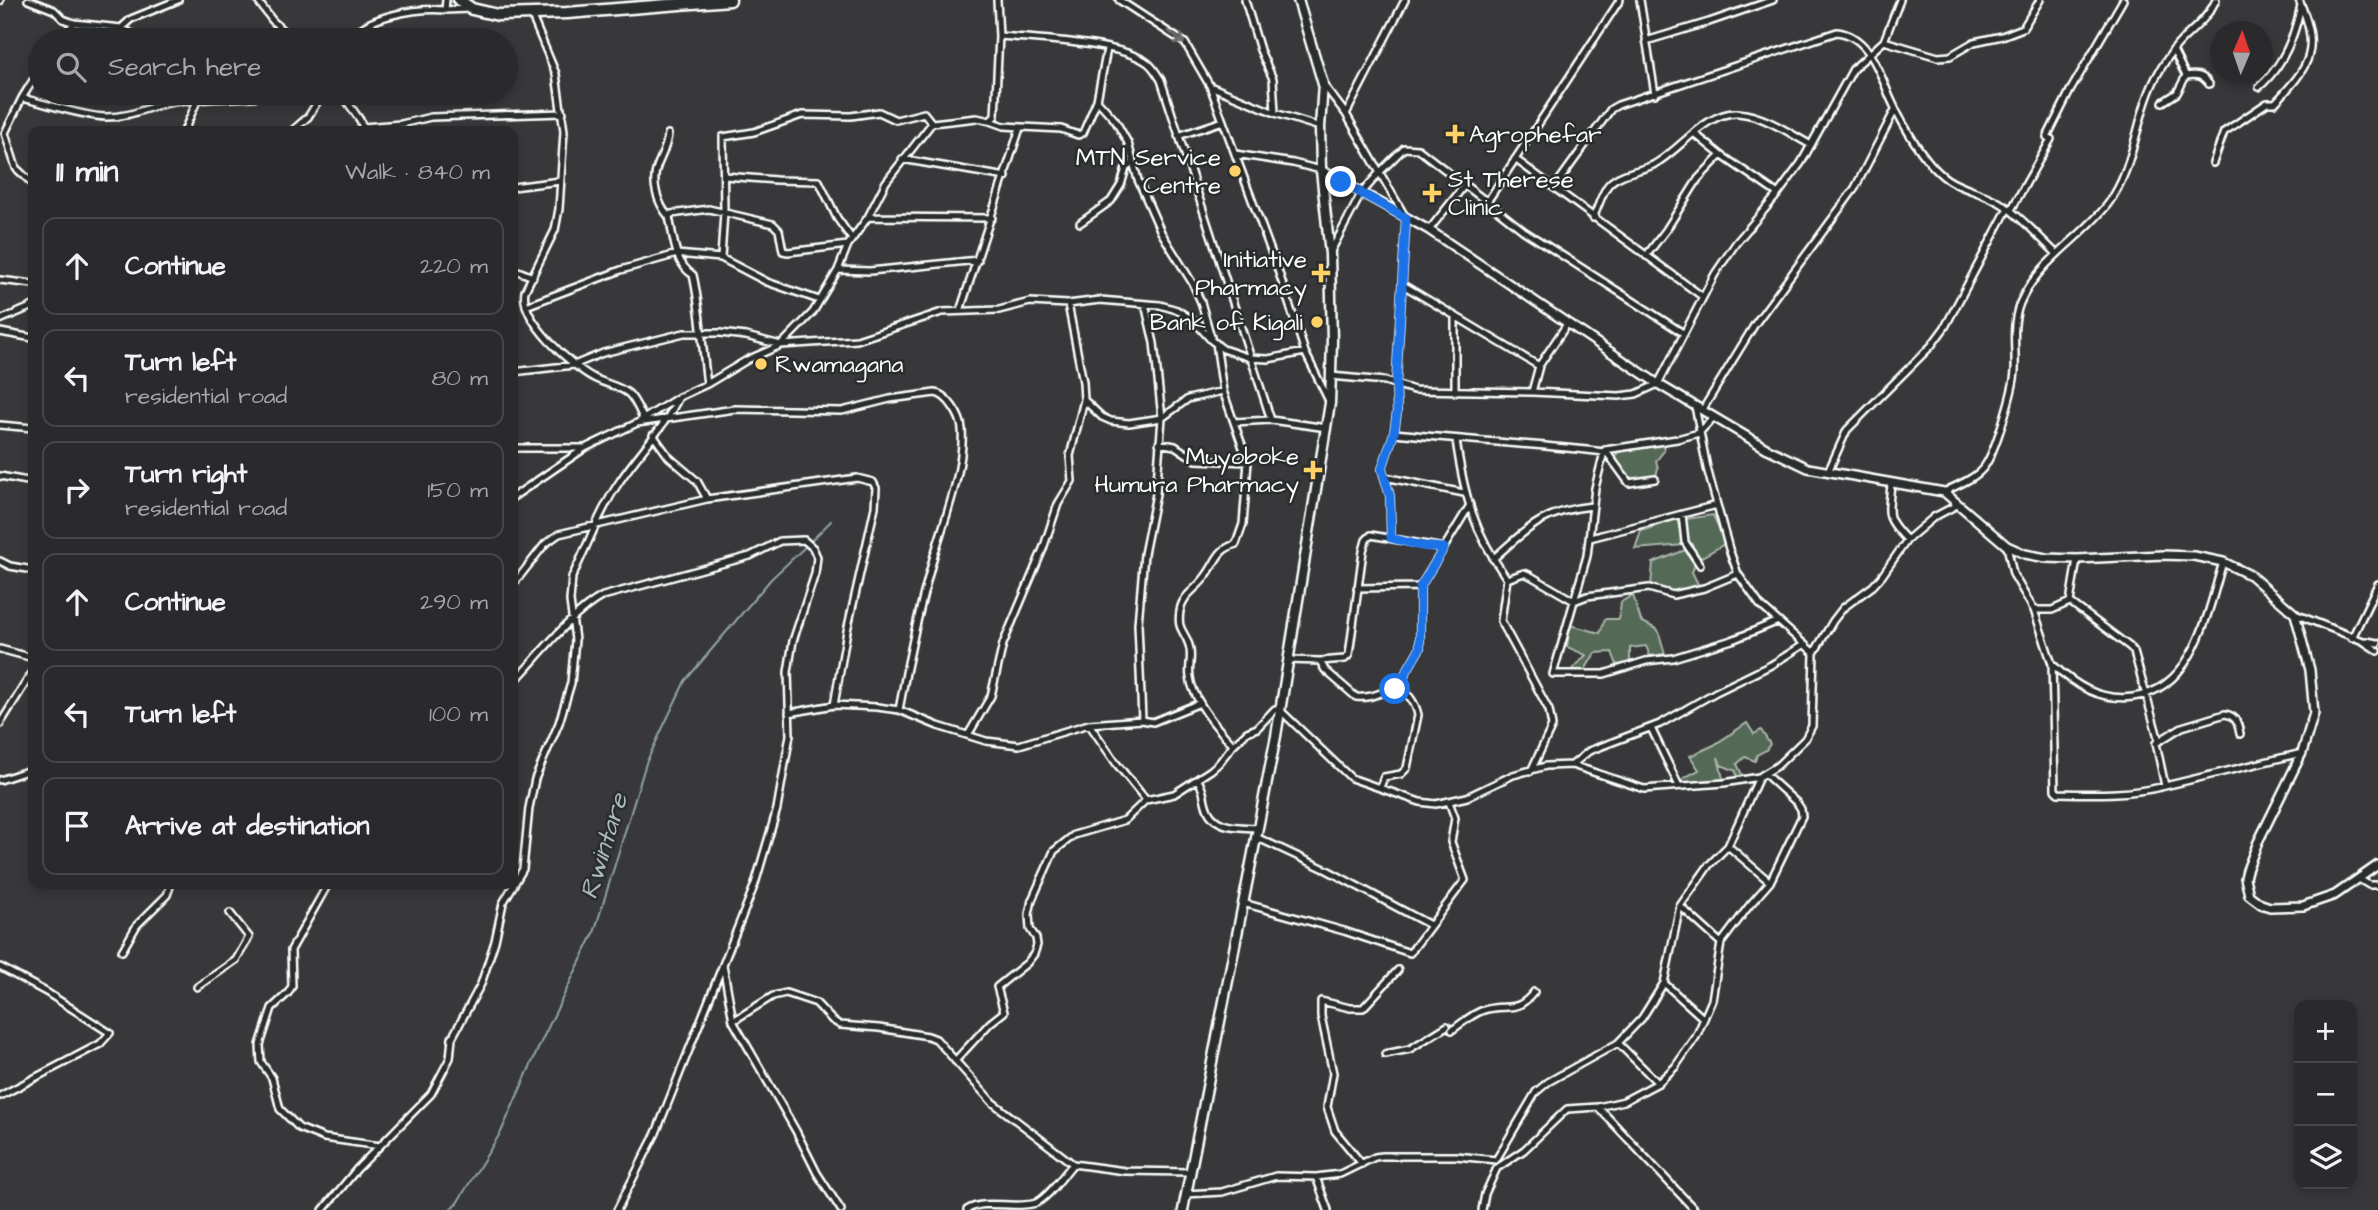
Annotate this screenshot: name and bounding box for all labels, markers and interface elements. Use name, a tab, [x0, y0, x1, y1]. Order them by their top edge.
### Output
north arrow	[2210, 21, 2273, 84]
search box	[28, 28, 518, 105]
one-way arrow	[1166, 29, 1185, 44]
icon: search	[52, 48, 90, 86]
text: Search here	[108, 49, 261, 85]
place label: Agrophefar	[1469, 118, 1601, 153]
marker: Agrophefar	[1447, 126, 1463, 142]
place label: MTN Service Centre	[1076, 141, 1221, 203]
text: 11 min	[56, 151, 119, 193]
text: Walk · 840 m	[345, 156, 490, 188]
marker: MTN Service Centre	[1227, 163, 1243, 179]
place label: St Therese Clinic	[1448, 163, 1574, 225]
route end	[1325, 166, 1356, 197]
marker: St Therese Clinic	[1422, 183, 1442, 203]
place label: Initiative Pharmacy	[1195, 243, 1307, 306]
icon: ahead	[58, 247, 96, 285]
text: Continue	[125, 248, 226, 284]
text: 220 m	[420, 250, 488, 282]
marker: Initiative Pharmacy	[1313, 265, 1329, 281]
place label: Bank of Kigali	[1150, 306, 1303, 341]
marker: Bank of Kigali	[1309, 314, 1325, 330]
text: Turn left	[125, 344, 236, 380]
place label: Rwamagana	[775, 348, 903, 383]
marker: Rwamagana	[753, 356, 769, 372]
icon: left	[58, 359, 96, 397]
text: 80 m	[431, 362, 488, 394]
text: residential road	[125, 380, 287, 412]
place label: Muyoboke Humura Pharmacy	[1094, 440, 1299, 503]
text: Turn right	[125, 456, 247, 492]
marker: Muyoboke Humura Pharmacy	[1305, 462, 1321, 478]
icon: right	[58, 471, 96, 509]
text: 150 m	[427, 474, 488, 506]
text: residential road	[125, 492, 287, 524]
icon: ahead	[58, 583, 96, 621]
text: Continue	[125, 584, 226, 620]
text: 290 m	[420, 586, 488, 618]
route start	[1379, 673, 1410, 704]
icon: left	[58, 695, 96, 733]
text: Turn left	[125, 696, 236, 732]
text: 100 m	[429, 698, 488, 730]
water label: Rwintare	[571, 787, 638, 904]
icon: arrive	[58, 807, 96, 845]
text: Arrive at destination	[125, 808, 370, 844]
map controls	[2294, 1000, 2357, 1189]
button: +	[2294, 1000, 2357, 1063]
button: −	[2294, 1063, 2357, 1126]
button: layers	[2294, 1126, 2357, 1189]

